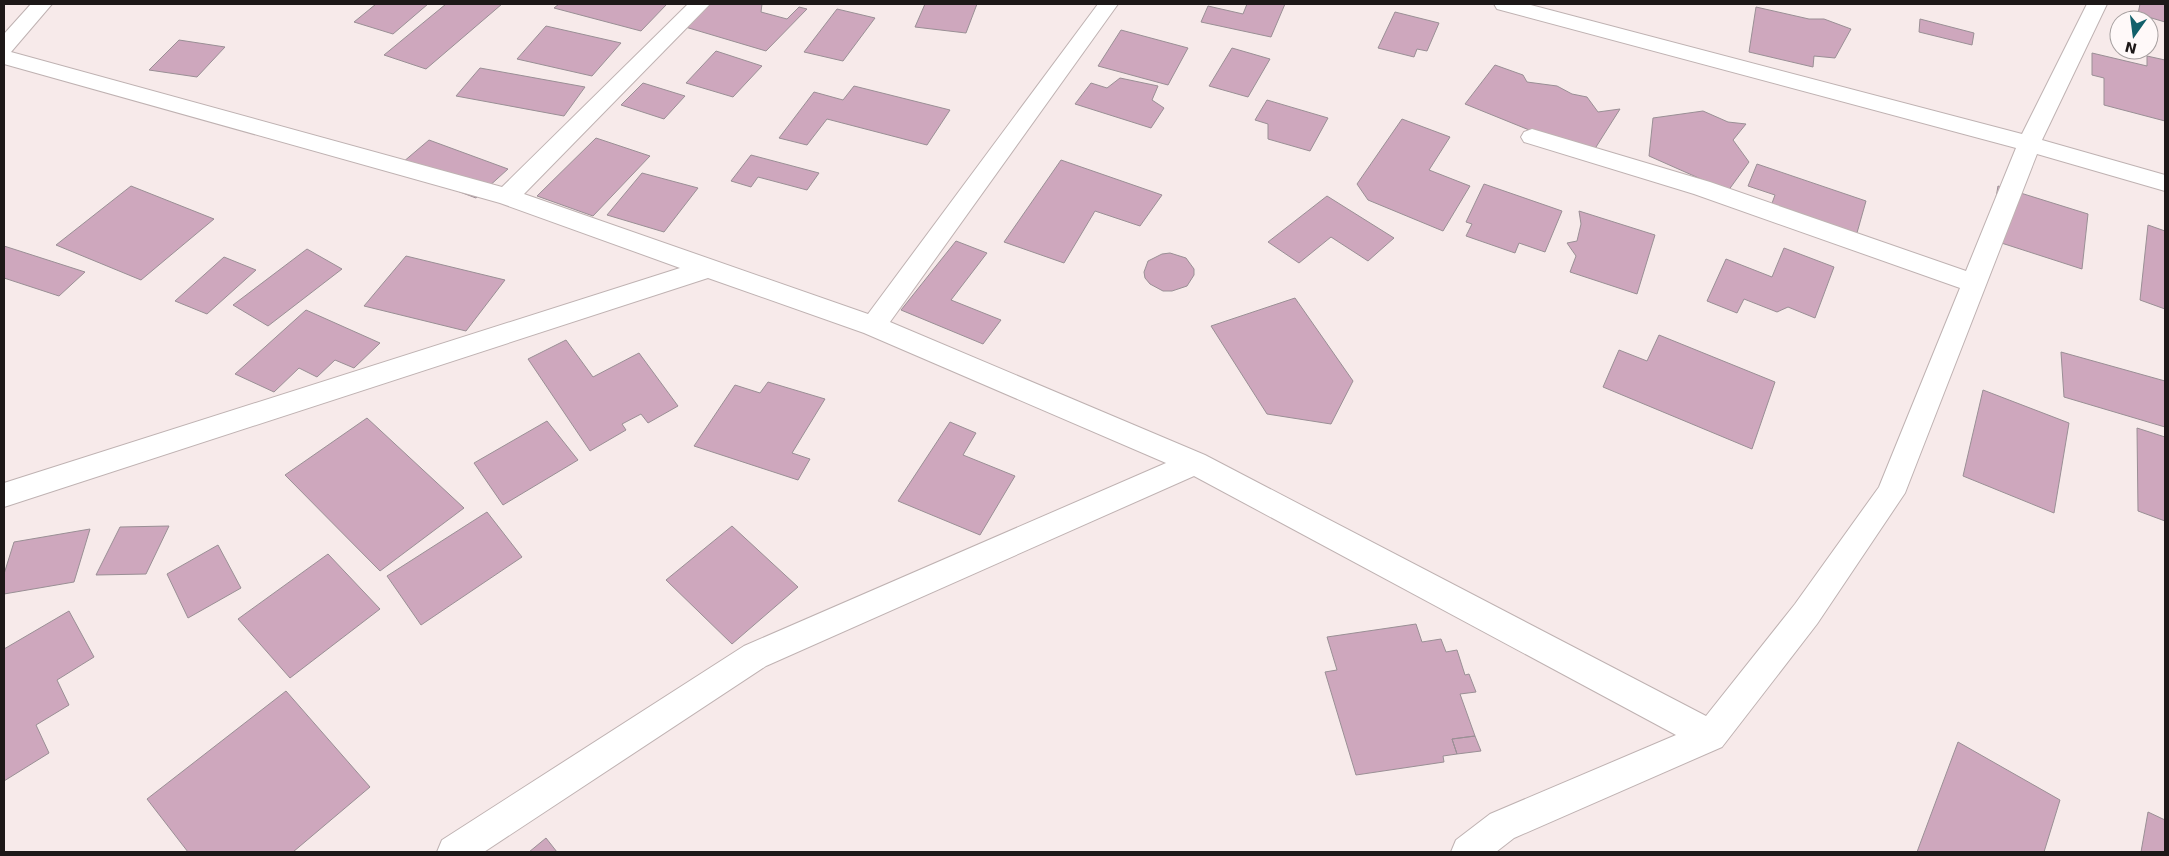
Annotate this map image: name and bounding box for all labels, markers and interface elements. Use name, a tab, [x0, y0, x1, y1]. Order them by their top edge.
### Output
north arrow	[2109, 10, 2159, 60]
text: N	[2123, 38, 2138, 57]

